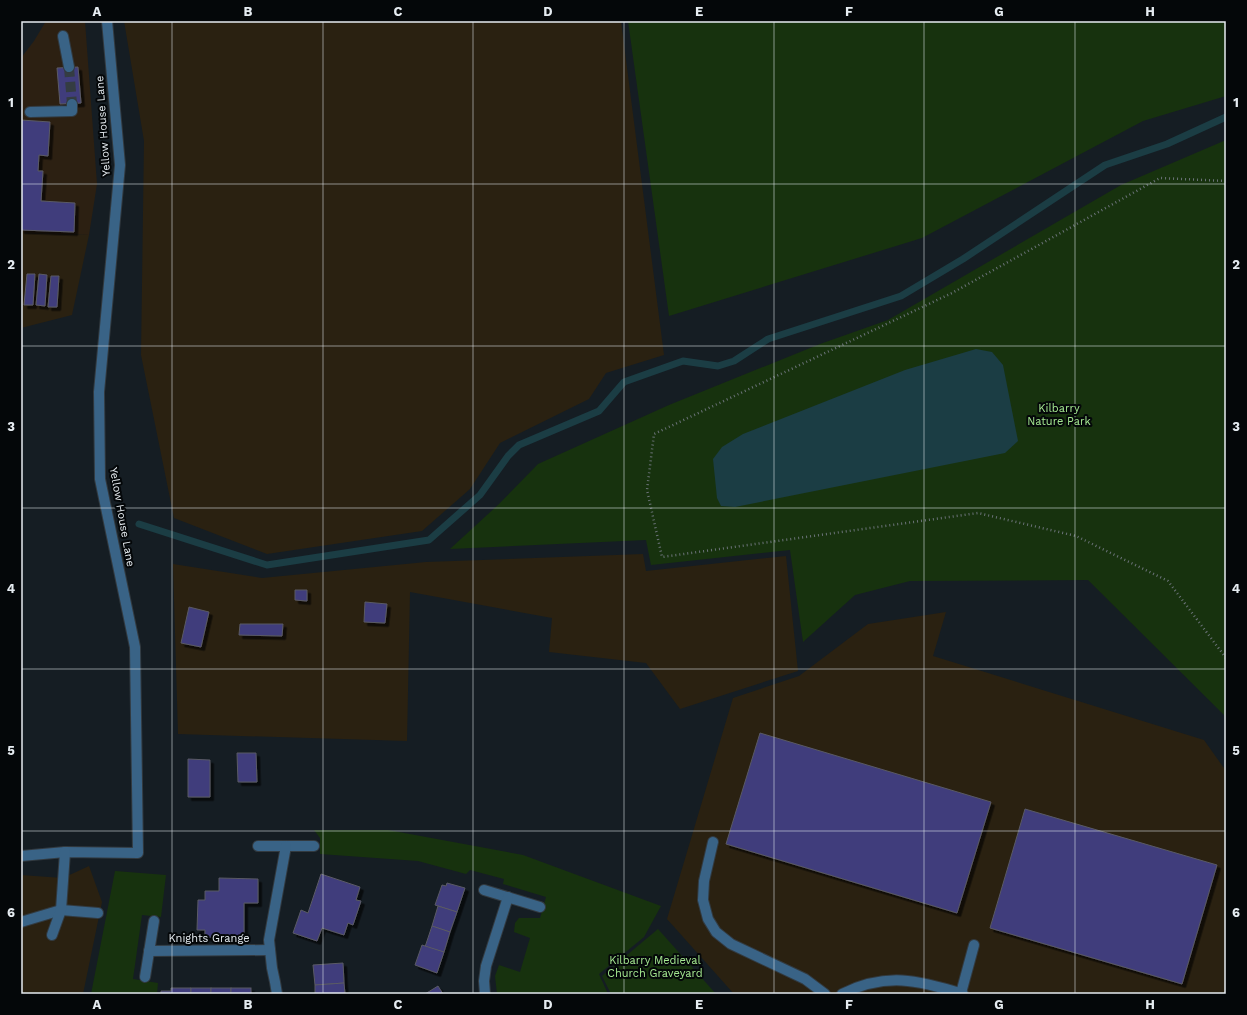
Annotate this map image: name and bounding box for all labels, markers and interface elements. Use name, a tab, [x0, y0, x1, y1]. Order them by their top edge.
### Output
text: A	[93, 4, 102, 19]
text: B	[244, 4, 253, 19]
text: C	[394, 4, 403, 19]
text: D	[543, 4, 553, 19]
text: E	[695, 4, 703, 19]
text: F	[845, 4, 853, 19]
text: G	[994, 4, 1004, 19]
text: H	[1145, 4, 1155, 19]
street label: Yellow House Lane	[93, 75, 113, 177]
text: 1	[8, 95, 14, 110]
text: 1	[1233, 95, 1239, 110]
text: 2	[7, 257, 15, 272]
text: 2	[1232, 257, 1240, 272]
park label: Kilbarry Nature Park	[1027, 402, 1091, 428]
text: 3	[7, 419, 15, 434]
text: 3	[1232, 419, 1240, 434]
street label: Yellow House Lane	[107, 466, 137, 568]
text: 4	[7, 581, 16, 596]
text: 4	[1232, 581, 1241, 596]
text: 5	[7, 743, 15, 758]
text: 5	[1232, 743, 1240, 758]
text: 6	[7, 905, 15, 920]
text: 6	[1232, 905, 1240, 920]
street label: Knights Grange	[168, 932, 250, 945]
park label: Kilbarry Medieval Church Graveyard	[607, 954, 703, 980]
text: A	[93, 997, 102, 1012]
text: B	[244, 997, 253, 1012]
text: C	[394, 997, 403, 1012]
text: D	[543, 997, 553, 1012]
text: E	[695, 997, 703, 1012]
text: F	[845, 997, 853, 1012]
text: G	[994, 997, 1004, 1012]
text: H	[1145, 997, 1155, 1012]

